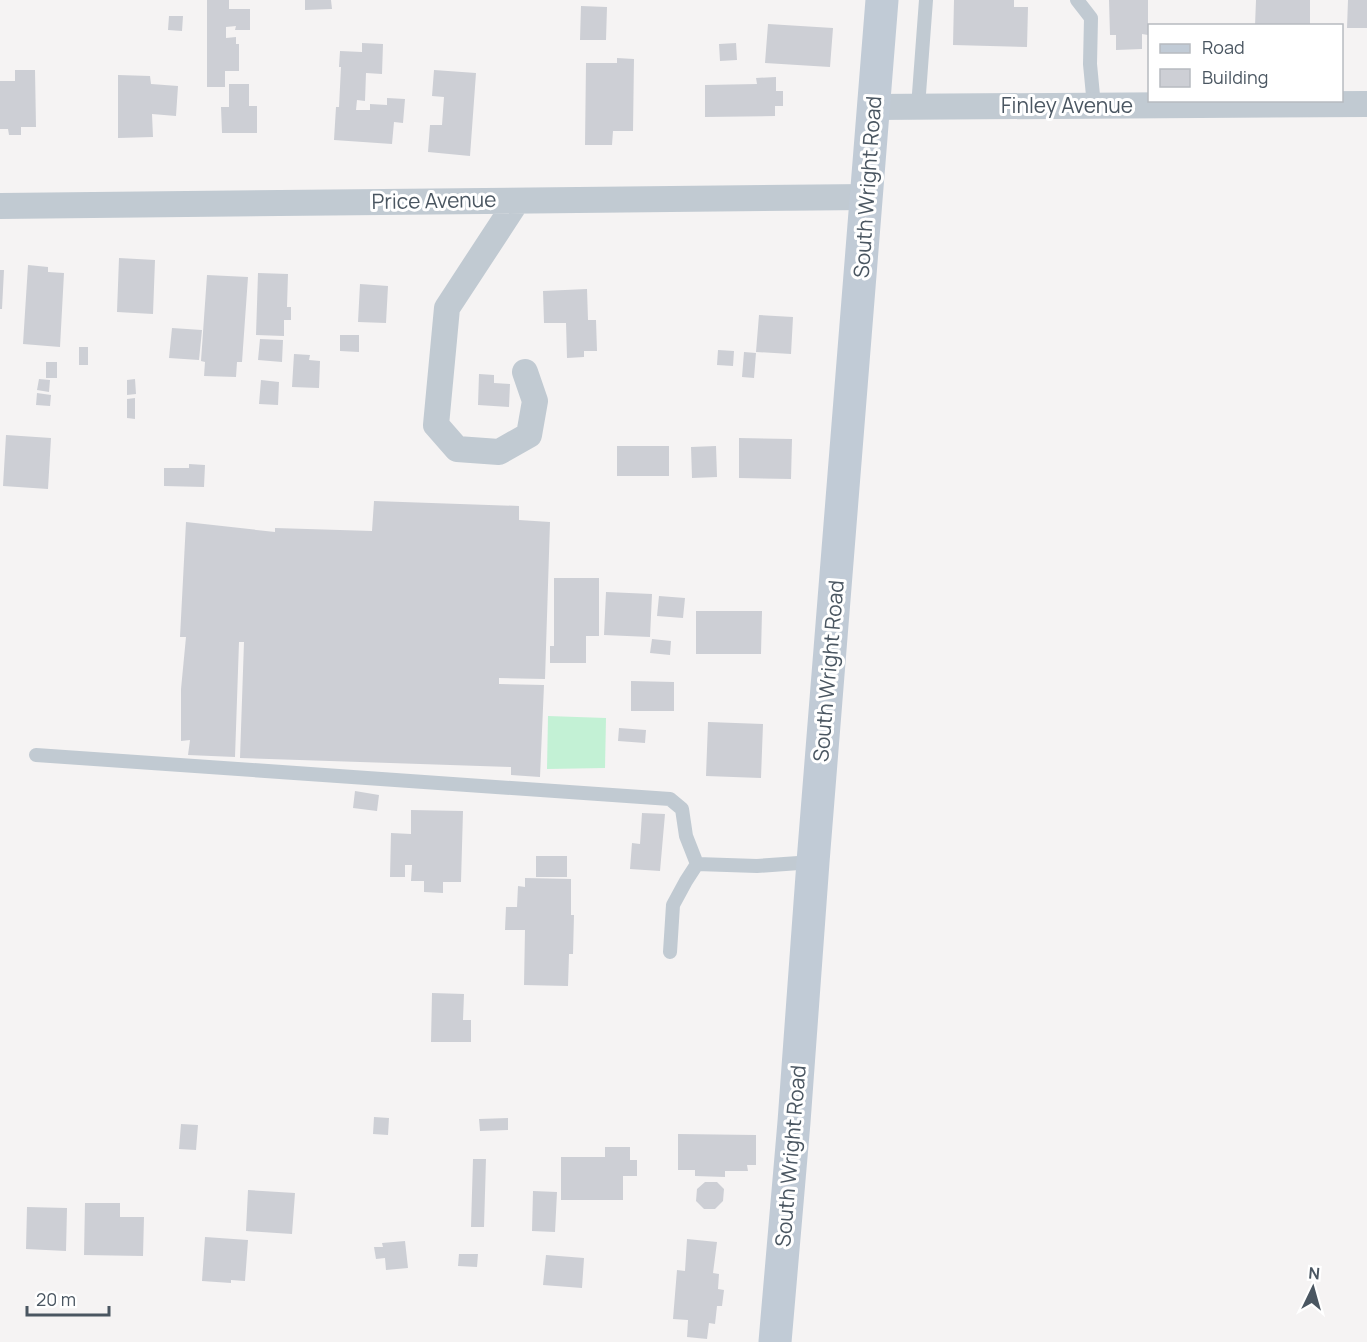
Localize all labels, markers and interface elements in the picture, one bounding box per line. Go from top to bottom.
legend [1148,24,1343,102]
text: Road [1202,35,1245,59]
text: Building [1202,65,1268,89]
street label: Finley Avenue [1001,91,1133,119]
street label: South Wright Road [847,95,887,279]
street label: Price Avenue [371,185,497,215]
street label: South Wright Road [806,579,850,763]
street label: South Wright Road [768,1064,812,1248]
north arrow [1283,1258,1343,1318]
text: N [1308,1262,1321,1285]
scale bar [27,1279,110,1317]
text: 20 m [36,1287,76,1311]

